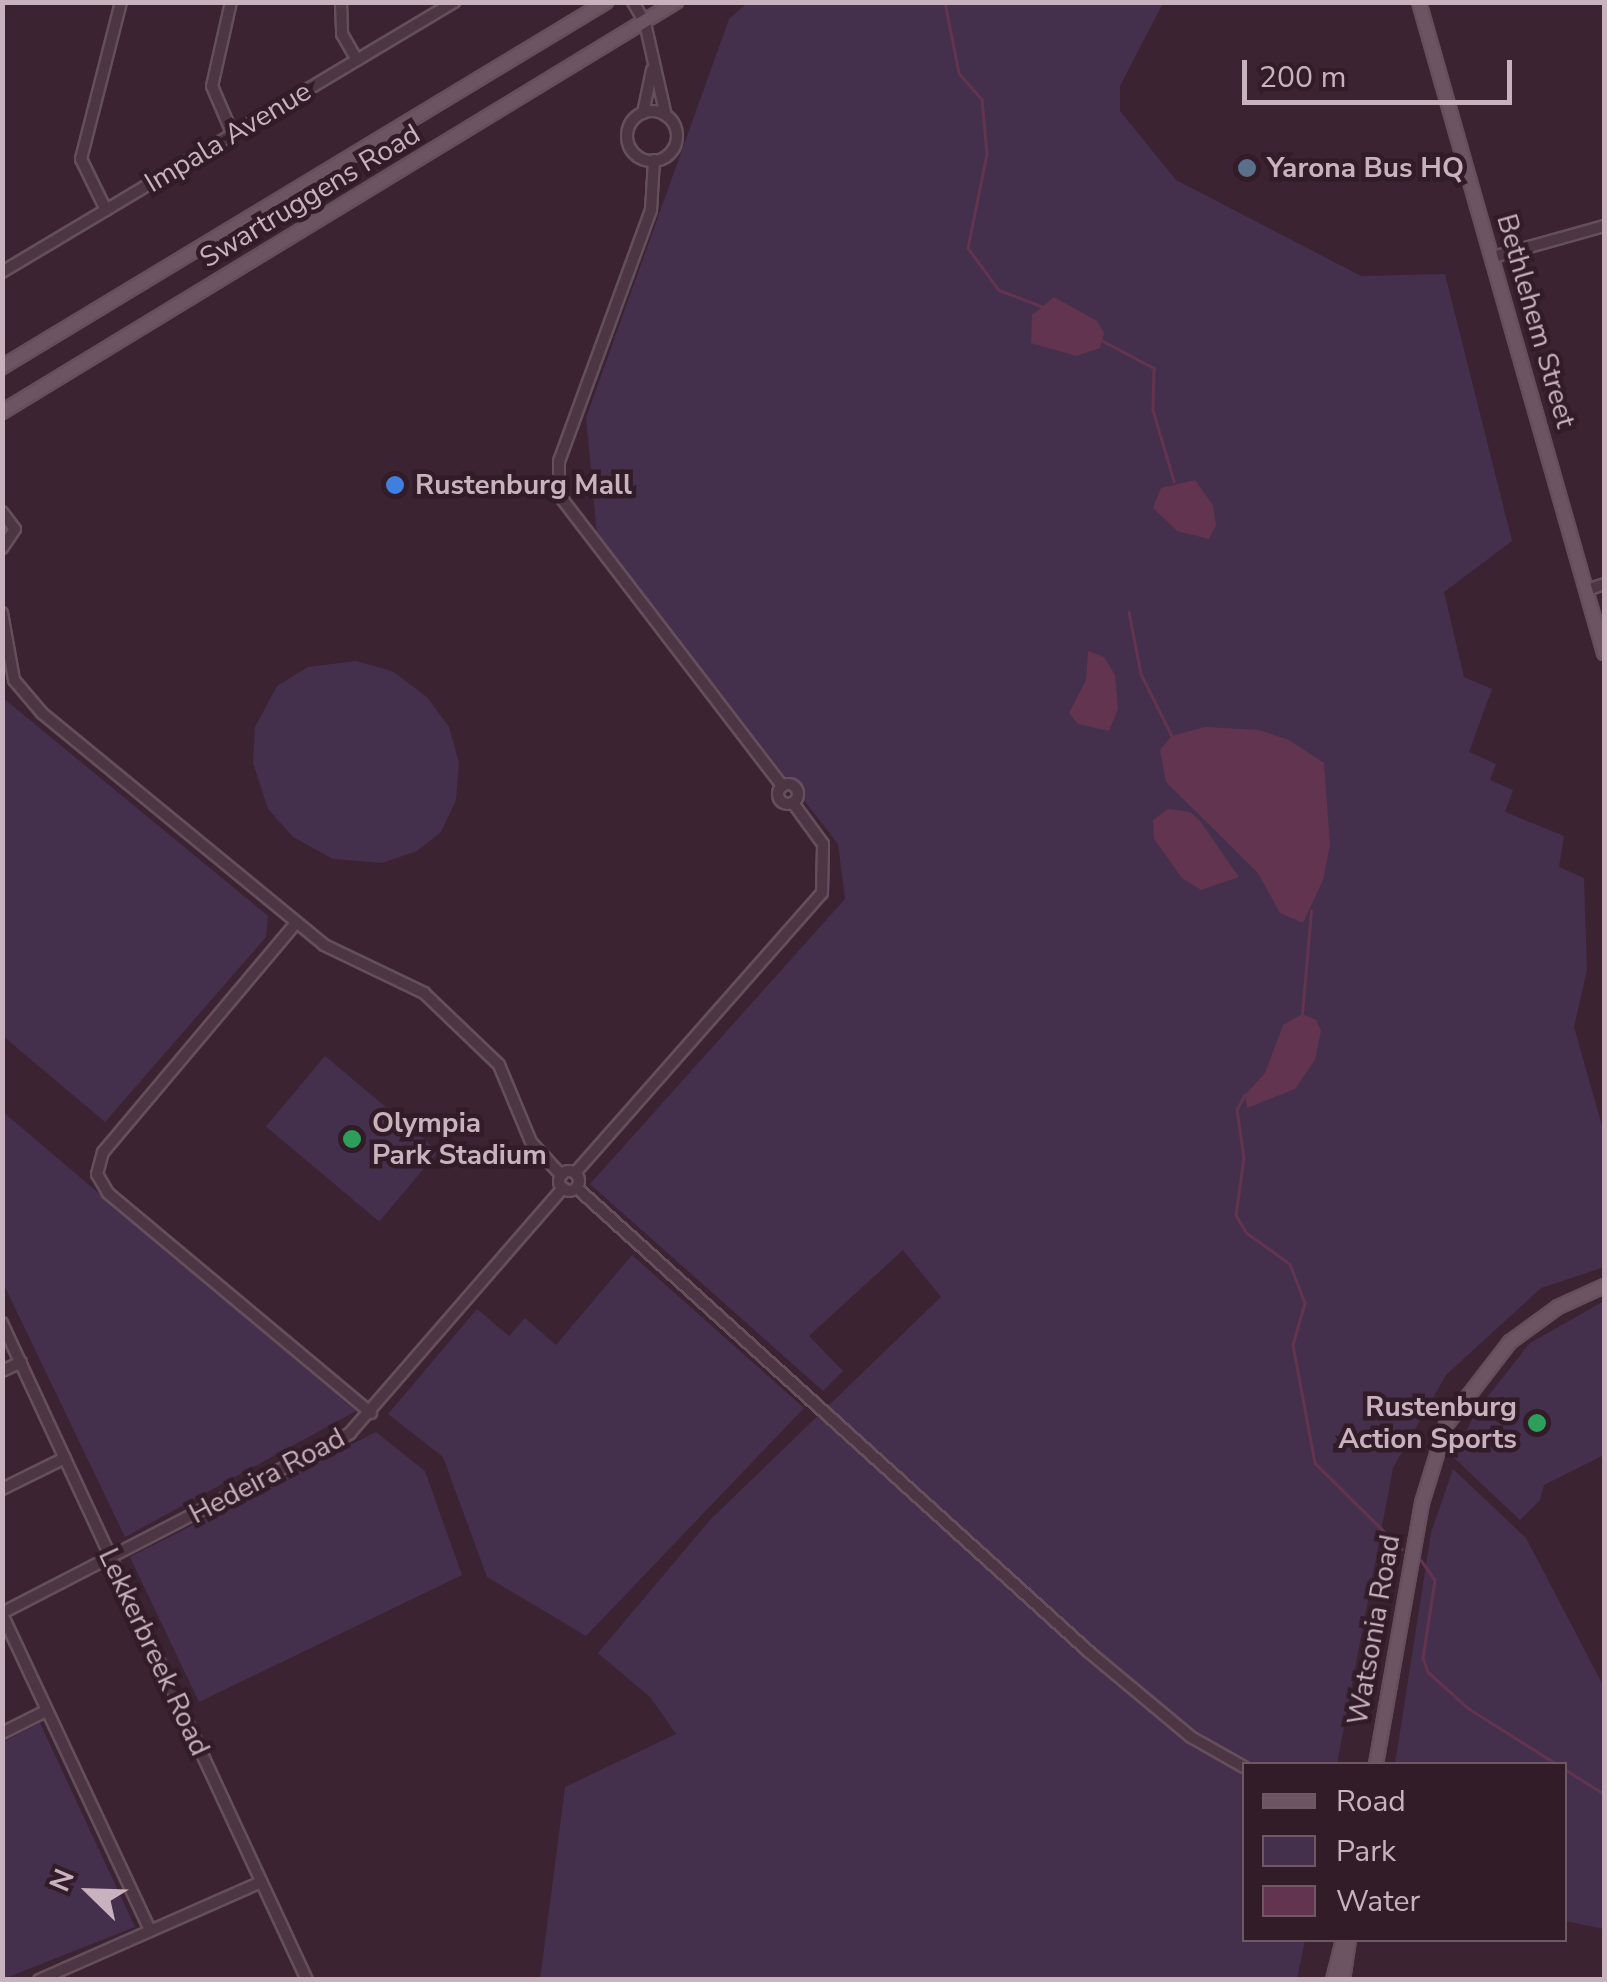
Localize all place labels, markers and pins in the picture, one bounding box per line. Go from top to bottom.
place label: Yarona Bus HQ [1267,151,1464,185]
marker: Yarona Bus HQ [1236,157,1258,179]
place label: Rustenburg Mall [415,468,632,502]
marker: Rustenburg Mall [384,474,406,496]
place label: Olympia Park Stadium [372,1106,547,1172]
marker: Olympia Park Stadium [341,1128,363,1150]
place label: Rustenburg Action Sports [1338,1390,1517,1456]
marker: Rustenburg Action Sports [1526,1412,1548,1434]

